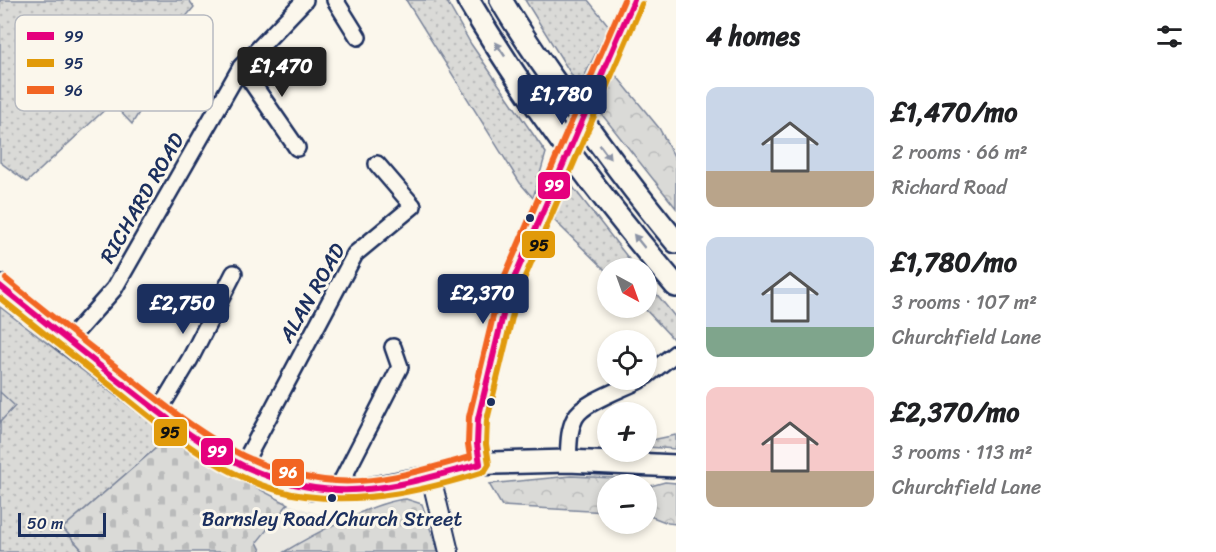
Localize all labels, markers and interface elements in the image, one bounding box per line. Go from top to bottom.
text: 4 homes [706,13,800,59]
legend [15,15,213,111]
icon: filters [1153,20,1186,53]
text: 99 [64,22,84,51]
one-way arrow [494,42,506,58]
pin: £1,470 [233,47,331,98]
text: 95 [64,49,84,78]
text: £1,470 [251,49,313,84]
pin: £1,780 [513,75,611,126]
text: 96 [64,76,83,105]
text: £1,780 [532,77,592,112]
text: £1,470/mo [892,89,1018,135]
icon: home [754,111,826,183]
street label: RICHARD ROAD [89,125,195,271]
text: 2 rooms · 66 m² [892,135,1028,170]
one-way arrow [599,145,611,160]
text: Richard Road [892,170,1007,205]
line badge: 99 [537,171,571,200]
text: 99 [544,171,564,200]
unlabelled marker [524,212,536,224]
line badge: 95 [521,230,556,259]
text: 95 [529,231,549,260]
one-way arrow [632,233,645,249]
street label: ALAN ROAD [268,236,356,351]
text: £1,780/mo [892,239,1017,285]
north arrow [597,258,657,318]
map controls [597,258,657,534]
icon: home [754,261,826,333]
pin: £2,370 [434,274,532,325]
text: £2,370 [452,276,514,311]
pin: £2,750 [134,284,232,335]
text: 3 rooms · 107 m² [892,285,1037,320]
text: £2,750 [151,286,215,321]
text: Churchfield Lane [892,320,1041,355]
button: locate [597,330,657,390]
text: £2,370/mo [892,389,1019,435]
unlabelled marker [485,396,497,408]
button: + [597,402,657,462]
icon: home [754,411,826,483]
line badge: 95 [153,418,188,447]
text: 95 [160,418,180,447]
text: 3 rooms · 113 m² [892,435,1033,470]
line badge: 99 [200,437,234,466]
text: 99 [207,437,227,466]
line badge: 96 [271,458,305,487]
text: 96 [279,458,297,487]
text: Churchfield Lane [892,470,1041,505]
button: − [597,474,657,534]
marker: Barnsley Road/Church Street [326,492,338,504]
place label: Barnsley Road/Church Street [202,502,462,537]
text: 50 m [27,509,63,538]
scale bar [18,510,106,538]

